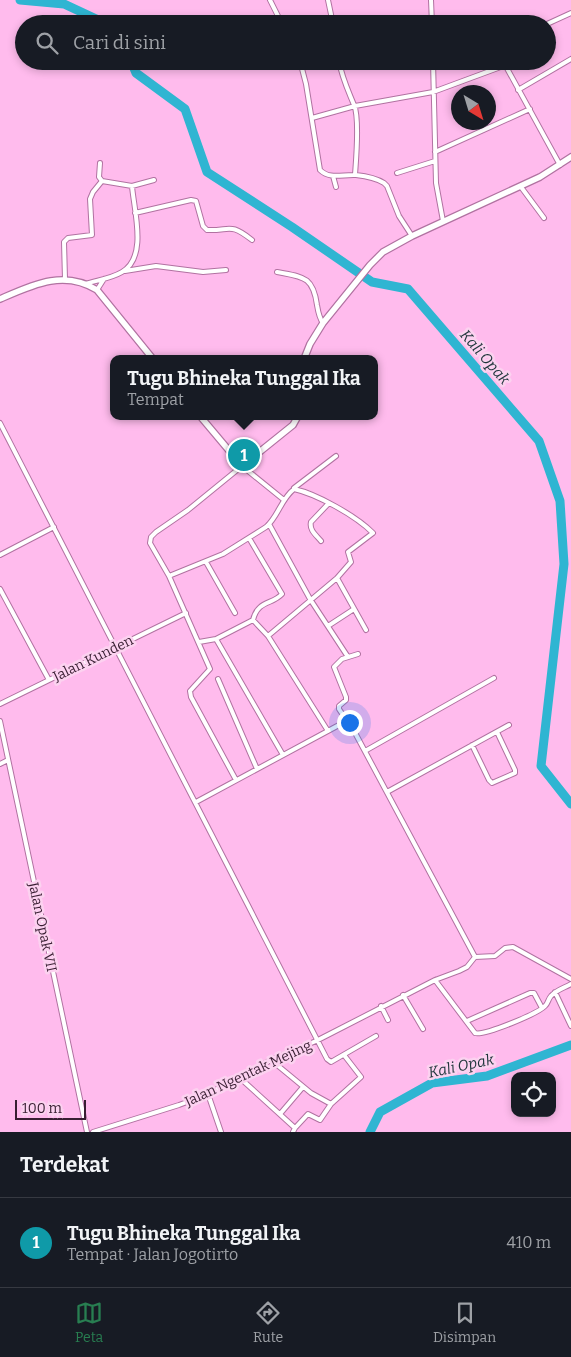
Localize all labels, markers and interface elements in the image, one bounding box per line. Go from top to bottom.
search box [15,15,556,70]
icon: search [33,29,61,57]
text: Cari di sini [73,31,166,54]
north arrow [451,85,496,130]
water label: Kali Opak [456,326,514,389]
popup [110,355,378,420]
text: Tugu Bhineka Tunggal Ika [127,367,361,390]
text: Tempat [127,390,184,409]
pin: 1 [228,436,260,474]
street label: Jalan Kunden [49,632,136,686]
your location [337,710,363,736]
street label: Jalan Opak VII [24,880,60,974]
street label: Jalan Ngentak Mejing [181,1037,314,1111]
water label: Kali Opak [427,1050,496,1082]
map controls [511,1072,556,1117]
button: locate [511,1072,556,1117]
scale bar [15,1097,86,1120]
text: 100 m [22,1100,62,1117]
text: Terdekat [20,1152,109,1178]
text: Tugu Bhineka Tunggal Ika [67,1222,301,1245]
text: 1 [33,1233,39,1252]
text: 410 m [506,1233,551,1252]
text: Tempat · Jalan Jogotirto [67,1245,238,1264]
tab: Peta [75,1299,103,1346]
tab: Rute [253,1299,283,1346]
tab: Disimpan [433,1299,496,1346]

